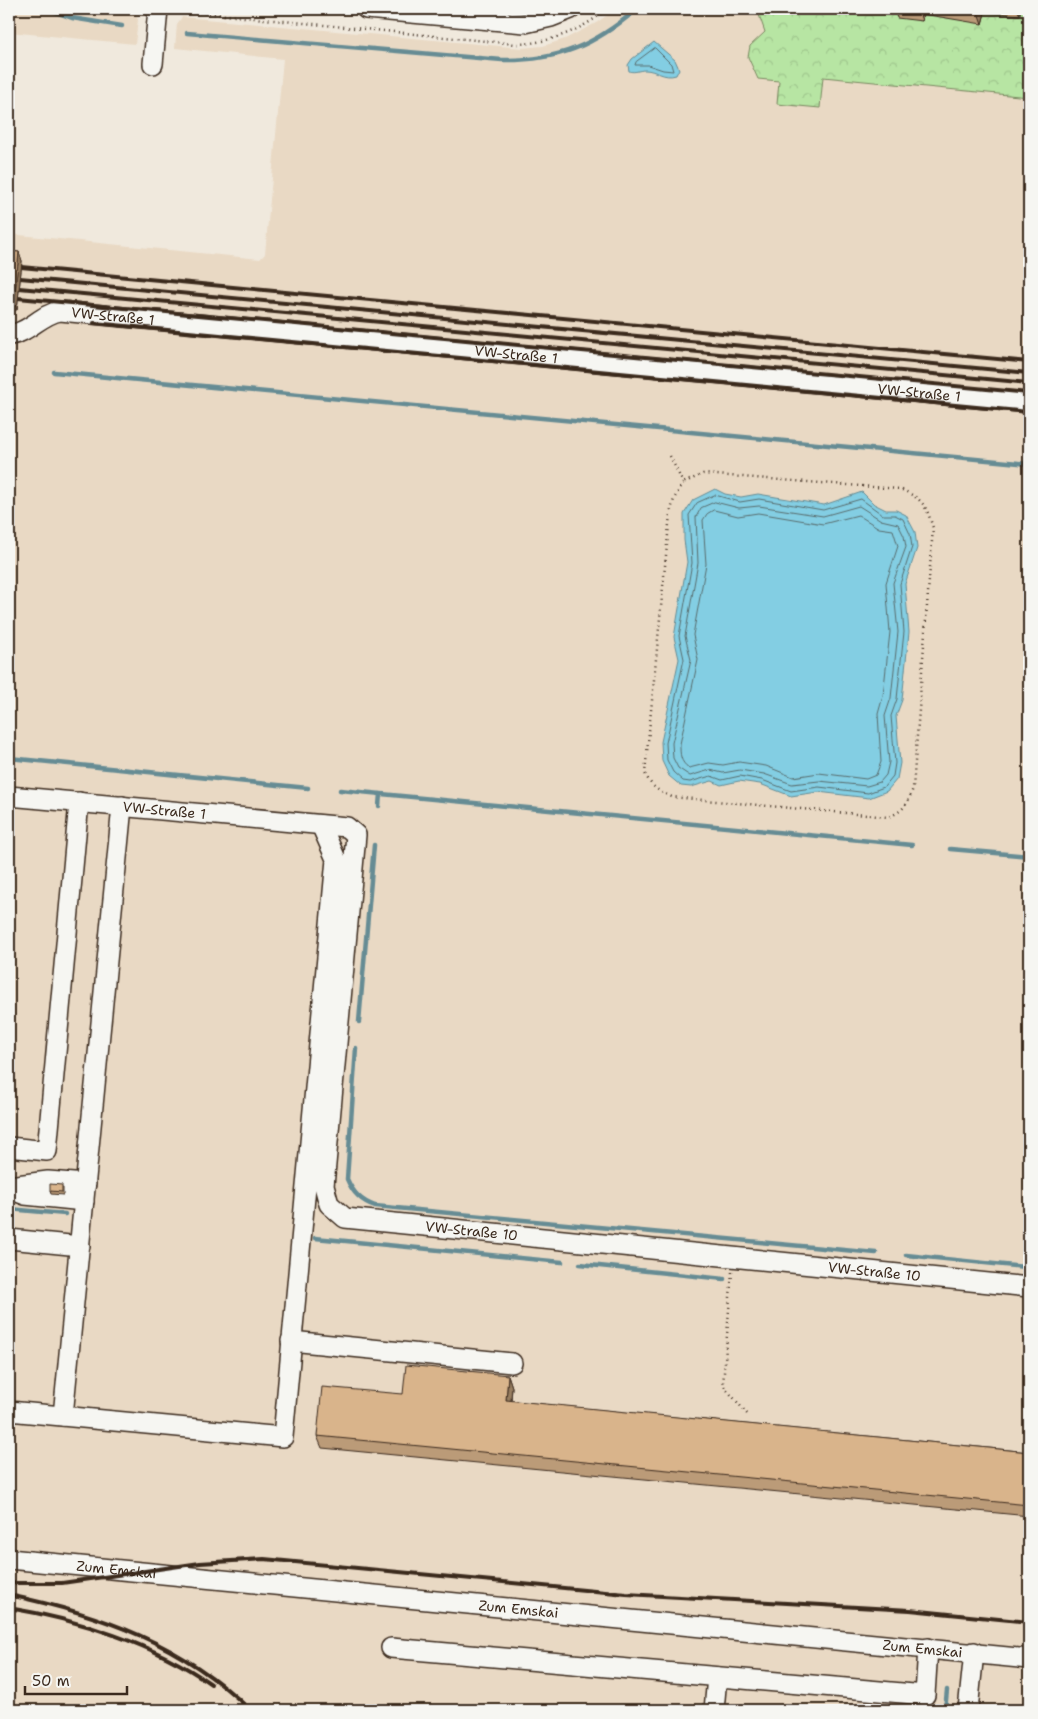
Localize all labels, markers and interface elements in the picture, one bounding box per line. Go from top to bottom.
street label: VW-Straße 1 [70,303,155,329]
street label: VW-Straße 1 [474,341,559,367]
street label: VW-Straße 1 [877,380,962,405]
street label: VW-Straße 1 [122,797,207,823]
street label: VW-Straße 10 [424,1217,519,1244]
street label: VW-Straße 10 [827,1258,922,1285]
street label: Zum Emskai [76,1557,157,1582]
street label: Zum Emskai [478,1596,559,1622]
street label: Zum Emskai [882,1636,963,1661]
scale bar [25,1664,128,1696]
text: 50 m [32,1671,70,1691]

